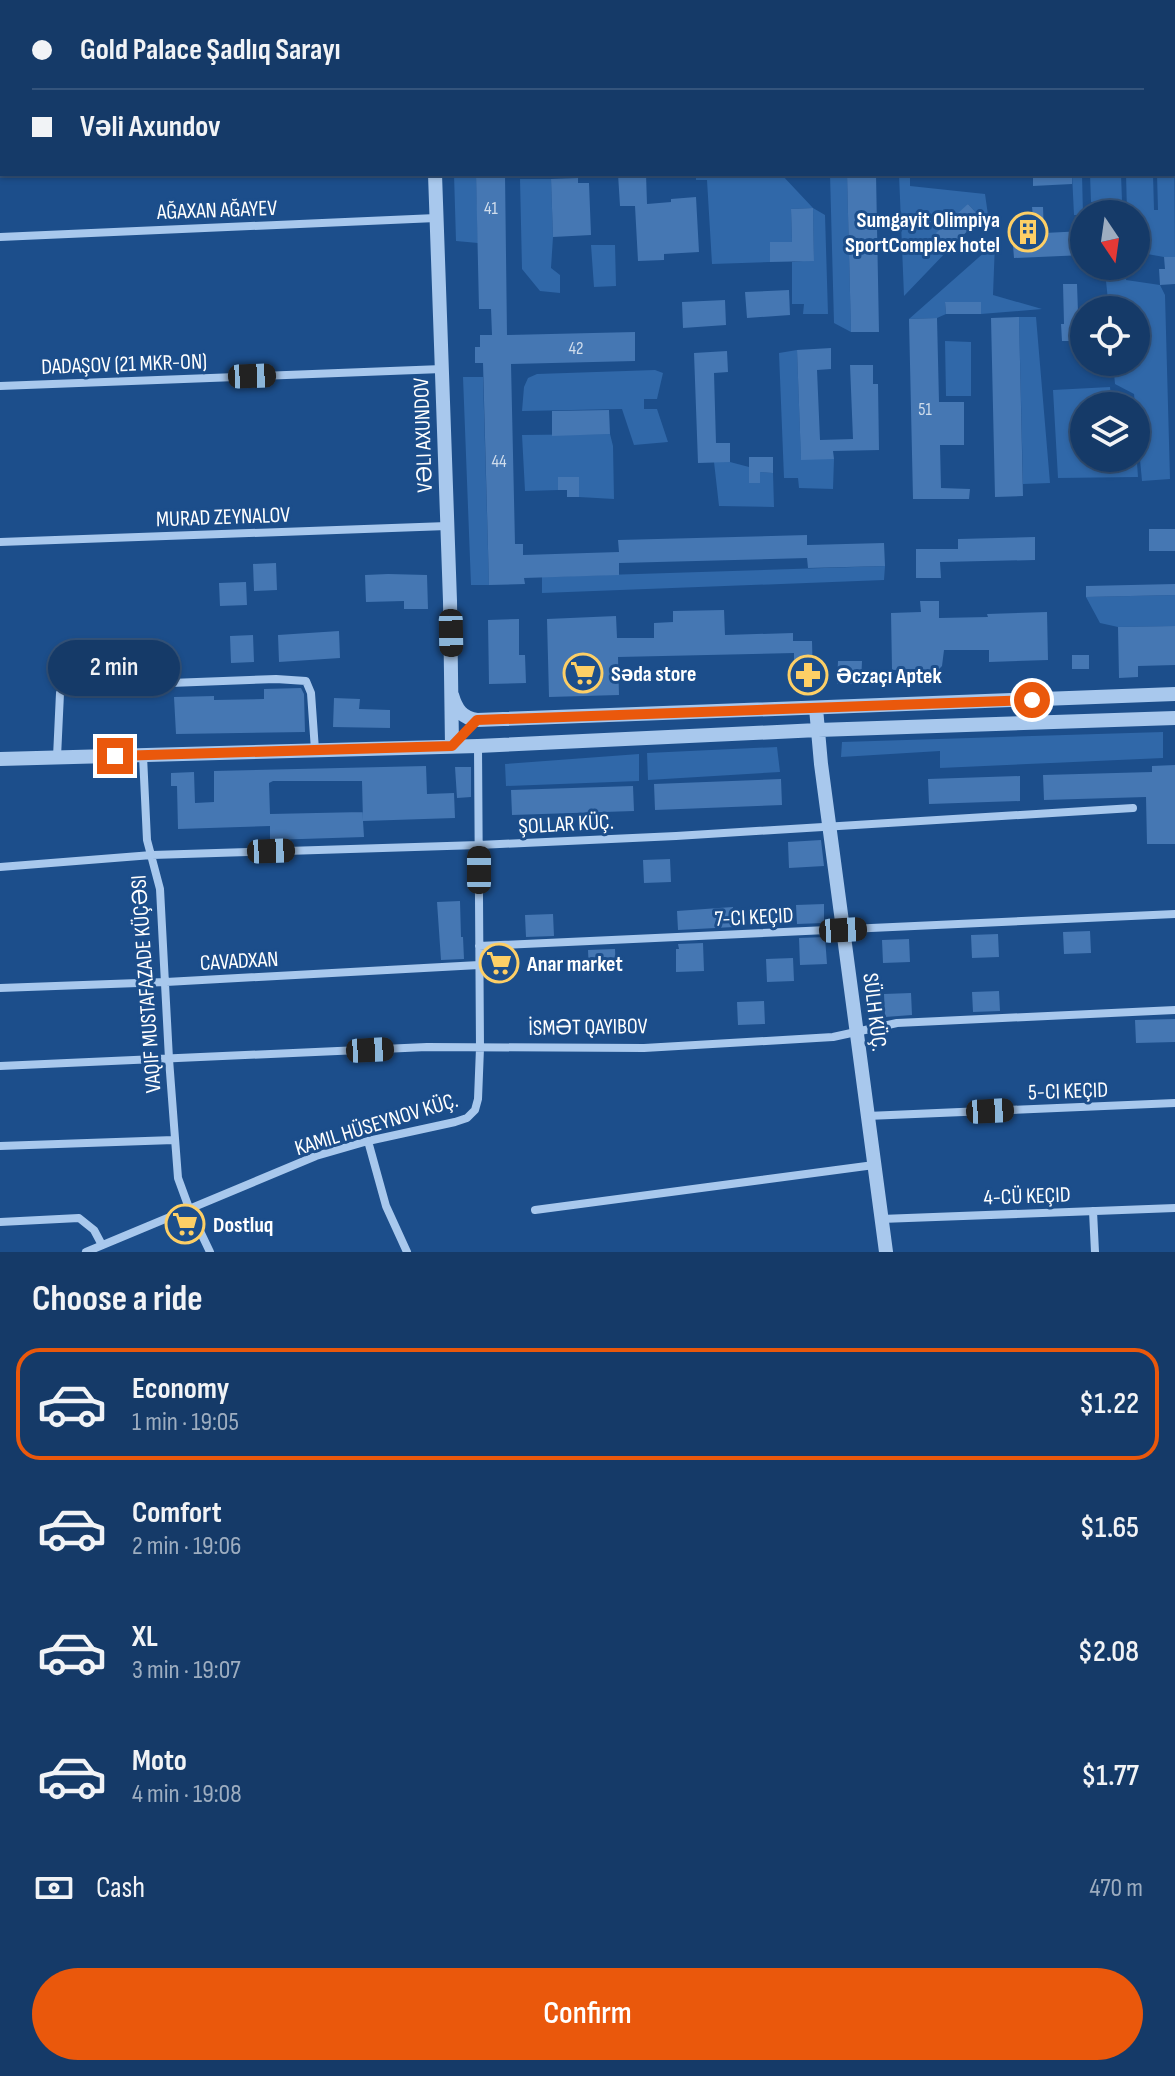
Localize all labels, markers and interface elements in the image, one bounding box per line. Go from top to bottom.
text: Gold Palace Şadlıq Sarayı [80,32,341,68]
text: Vəli Axundov [80,109,221,145]
street label: AĞAXAN AĞAYEV [155,195,278,226]
house number: 41 [484,198,499,219]
north arrow [1070,200,1150,280]
map controls [1070,200,1150,472]
place label: Sumgayit Olimpiya SportComplex hotel [845,207,1000,259]
building icon: Sumgayit Olimpiya SportComplex hotel [1007,211,1049,253]
button: locate [1070,296,1150,376]
house number: 42 [568,338,584,359]
street label: DADAŞOV (21 MKR-ON) [41,348,207,381]
car [228,363,276,389]
street label: VƏLI AXUNDOV [408,377,439,493]
button: layers [1070,392,1150,472]
house number: 51 [918,399,932,420]
house number: 44 [491,451,507,472]
street label: MURAD ZEYNALOV [156,502,291,533]
car [439,609,463,657]
callout: 2 min [49,640,181,696]
text: 2 min [90,652,138,683]
supermarket icon: Səda store [562,652,604,694]
pharmacy icon: Əczaçı Aptek [787,654,829,696]
place label: Səda store [611,661,696,688]
place label: Əczaçı Aptek [836,663,942,690]
route start [1014,682,1050,718]
route end [97,738,133,774]
street label: ŞOLLAR KÜÇ. [518,809,614,840]
car [247,838,295,864]
car [467,846,491,894]
street label: VAQIF MUSTAFAZADE KÜÇƏSI [125,874,168,1094]
street label: 7-CI KEÇID [714,902,794,933]
car [818,917,868,943]
supermarket icon: Anar market [478,942,520,984]
street label: CAVADXAN [199,946,279,977]
place label: Anar market [526,951,623,978]
street label: SÜLH KÜÇ. [856,971,893,1053]
street label: İSMƏT QAYIBOV [528,1013,648,1042]
car [345,1037,395,1063]
street label: 5-CI KEÇID [1028,1077,1109,1106]
street label: KAMIL HÜSEYNOV KÜÇ. [292,1087,461,1162]
car [965,1098,1015,1124]
street label: 4-CÜ KEÇID [983,1181,1071,1212]
supermarket icon: Dostluq [164,1203,206,1245]
place label: Dostluq [213,1212,273,1239]
text: Choose a ride [32,1278,203,1321]
icon: car [36,1368,108,1440]
text: Economy [132,1371,229,1407]
text: $1.22 [1079,1386,1139,1422]
text: 1 min · 19:05 [132,1407,239,1438]
icon: car [36,1492,108,1564]
text: Comfort [132,1495,222,1531]
text: $1.65 [1080,1510,1139,1546]
text: 2 min · 19:06 [132,1531,241,1562]
icon: car [36,1616,108,1688]
text: XL [132,1619,158,1655]
text: $2.08 [1078,1634,1139,1670]
text: 3 min · 19:07 [132,1655,241,1686]
icon: car [36,1740,108,1812]
text: Moto [132,1743,187,1779]
text: $1.77 [1081,1758,1139,1794]
text: 4 min · 19:08 [132,1779,242,1810]
icon: cash [32,1866,76,1910]
text: Cash [96,1870,145,1906]
text: 470 m [1090,1873,1143,1904]
button: Confirm [32,1968,1143,2060]

